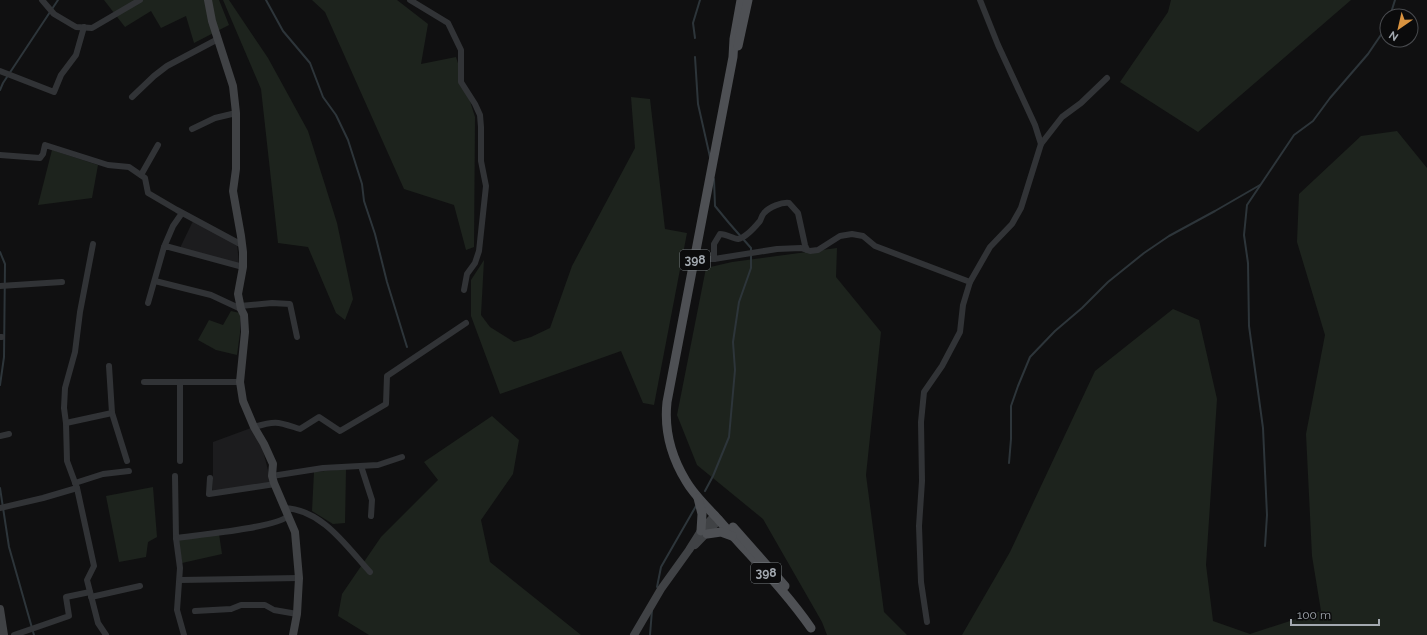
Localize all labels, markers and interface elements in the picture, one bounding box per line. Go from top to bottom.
north arrow [1379,8,1419,48]
text: N [1387,28,1401,44]
road number: 398 [680,250,710,270]
road number: 398 [751,563,781,583]
scale bar [1291,601,1379,627]
text: 100 m [1297,608,1331,622]

